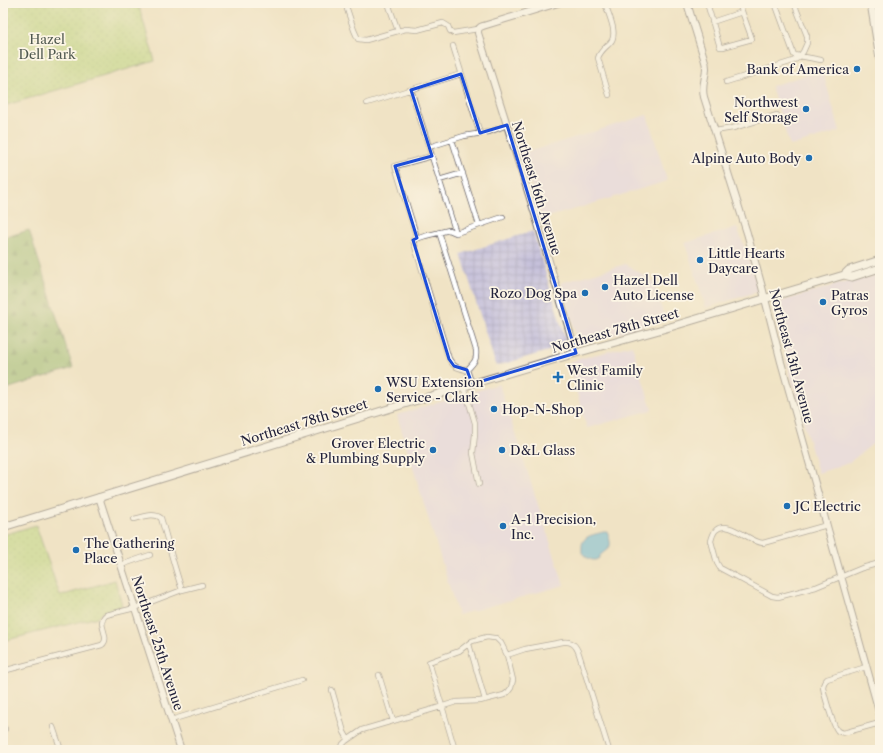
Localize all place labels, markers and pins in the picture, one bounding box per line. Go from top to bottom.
place label: Bank of America [747,61,849,77]
marker: Bank of America [852,64,862,74]
place label: Northwest Self Storage [724,94,798,125]
marker: Northwest Self Storage [801,104,811,114]
place label: Alpine Auto Body [691,150,802,166]
marker: Alpine Auto Body [804,153,814,163]
place label: Little Hearts Daycare [708,245,785,276]
marker: Little Hearts Daycare [695,255,705,265]
place label: Hazel Dell Auto License [612,272,694,303]
marker: Hazel Dell Auto License [600,282,610,292]
place label: Rozo Dog Spa [490,285,577,301]
place label: Patras Gyros [831,287,869,318]
marker: Rozo Dog Spa [580,288,590,298]
marker: Patras Gyros [818,297,828,307]
place label: West Family Clinic [566,362,644,393]
marker: West Family Clinic [552,371,564,383]
place label: WSU Extension Service - Clark [385,374,484,405]
marker: WSU Extension Service - Clark [373,384,383,394]
place label: Hop-N-Shop [502,401,583,417]
marker: Hop-N-Shop [489,404,499,414]
place label: Grover Electric & Plumbing Supply [305,435,426,466]
place label: D&L Glass [510,442,576,458]
marker: Grover Electric & Plumbing Supply [428,445,438,455]
marker: D&L Glass [497,445,507,455]
place label: JC Electric [793,498,861,514]
marker: JC Electric [782,501,792,511]
place label: A-1 Precision, Inc. [510,511,596,542]
marker: A-1 Precision, Inc. [498,521,508,531]
place label: The Gathering Place [84,535,175,566]
marker: The Gathering Place [71,545,81,555]

